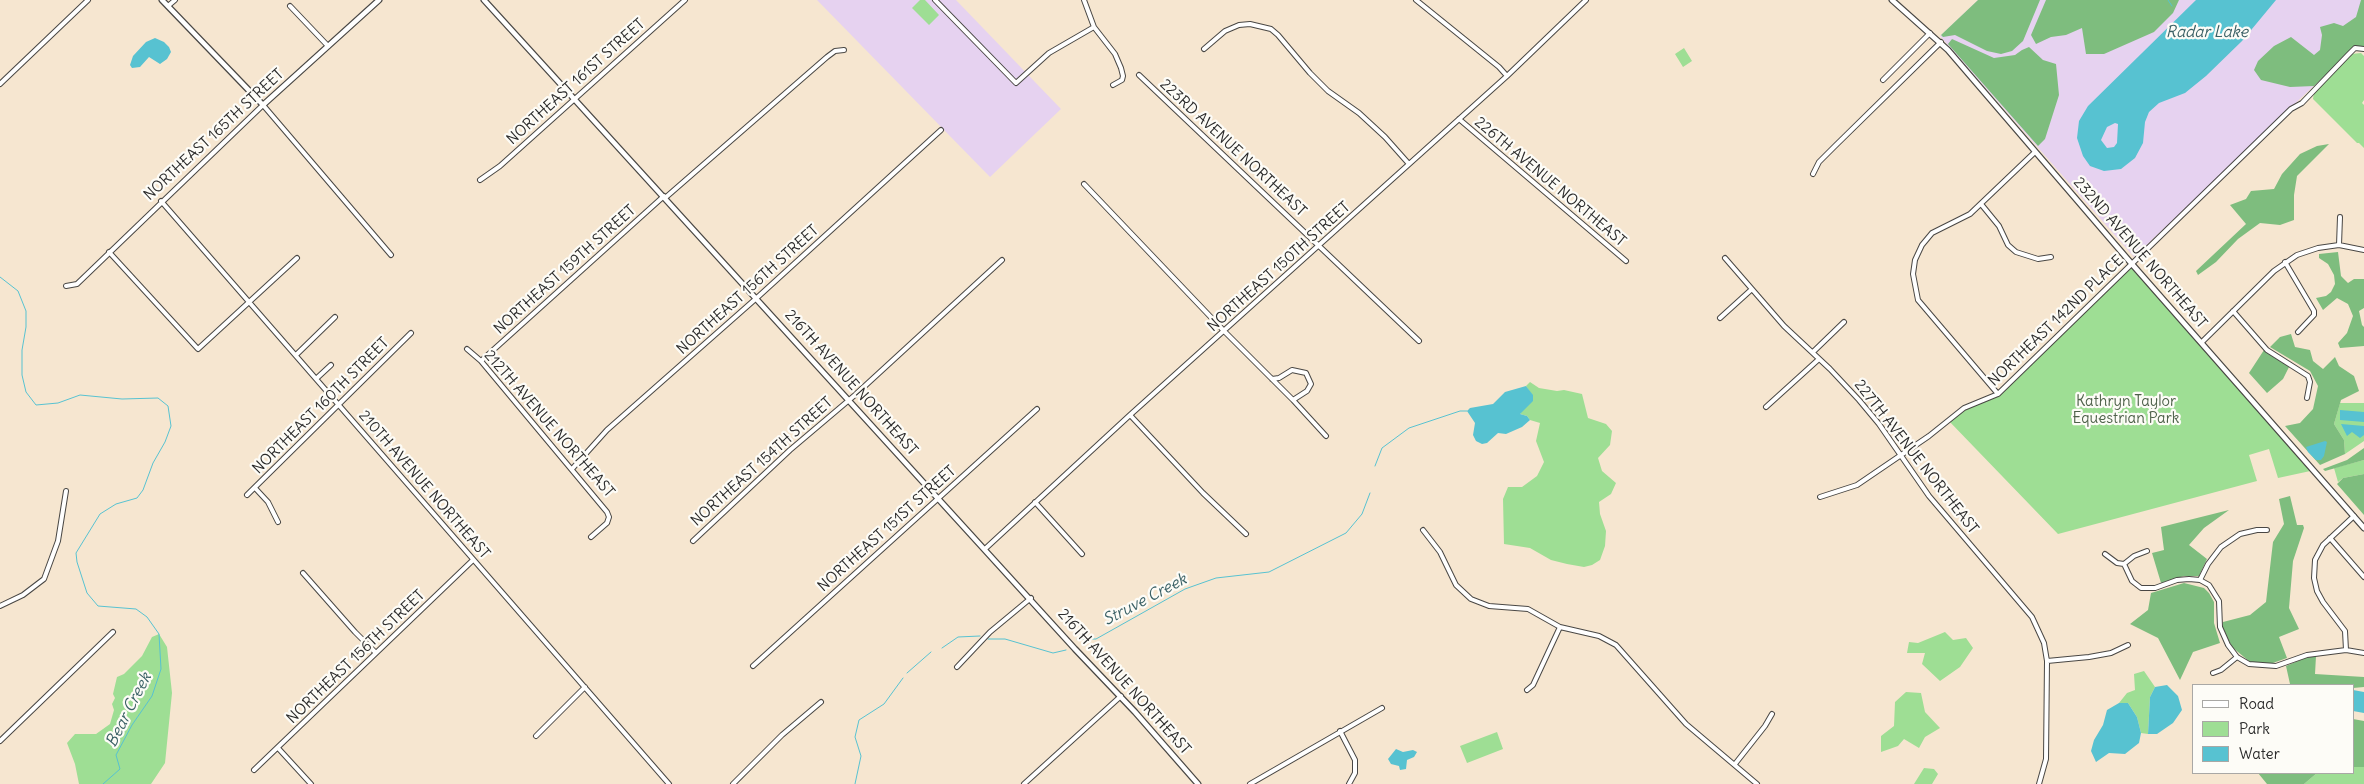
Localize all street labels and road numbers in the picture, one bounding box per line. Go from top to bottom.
street label: NORTHEAST 161ST STREET [503,15,649,149]
street label: NORTHEAST 165TH STREET [140,65,288,205]
street label: 223RD AVENUE NORTHEAST [1156,75,1310,221]
street label: 226TH AVENUE NORTHEAST [1471,113,1629,251]
street label: 232ND AVENUE NORTHEAST [2069,174,2211,332]
street label: NORTHEAST 150TH STREET [1204,198,1354,336]
street label: NORTHEAST 159TH STREET [491,202,639,338]
street label: NORTHEAST 156TH STREET [673,222,823,358]
street label: NORTHEAST 142ND PLACE [1985,252,2127,390]
street label: 216TH AVENUE NORTHEAST [781,306,921,460]
street label: NORTHEAST 160TH STREET [249,334,393,478]
street label: 212TH AVENUE NORTHEAST [480,347,618,501]
street label: 227TH AVENUE NORTHEAST [1850,376,1982,538]
street label: NORTHEAST 154TH STREET [687,394,837,530]
street label: 210TH AVENUE NORTHEAST [355,407,493,563]
street label: NORTHEAST 151ST STREET [814,462,960,596]
street label: NORTHEAST 156TH STREET [283,586,429,728]
street label: 216TH AVENUE NORTHEAST [1054,605,1194,759]

